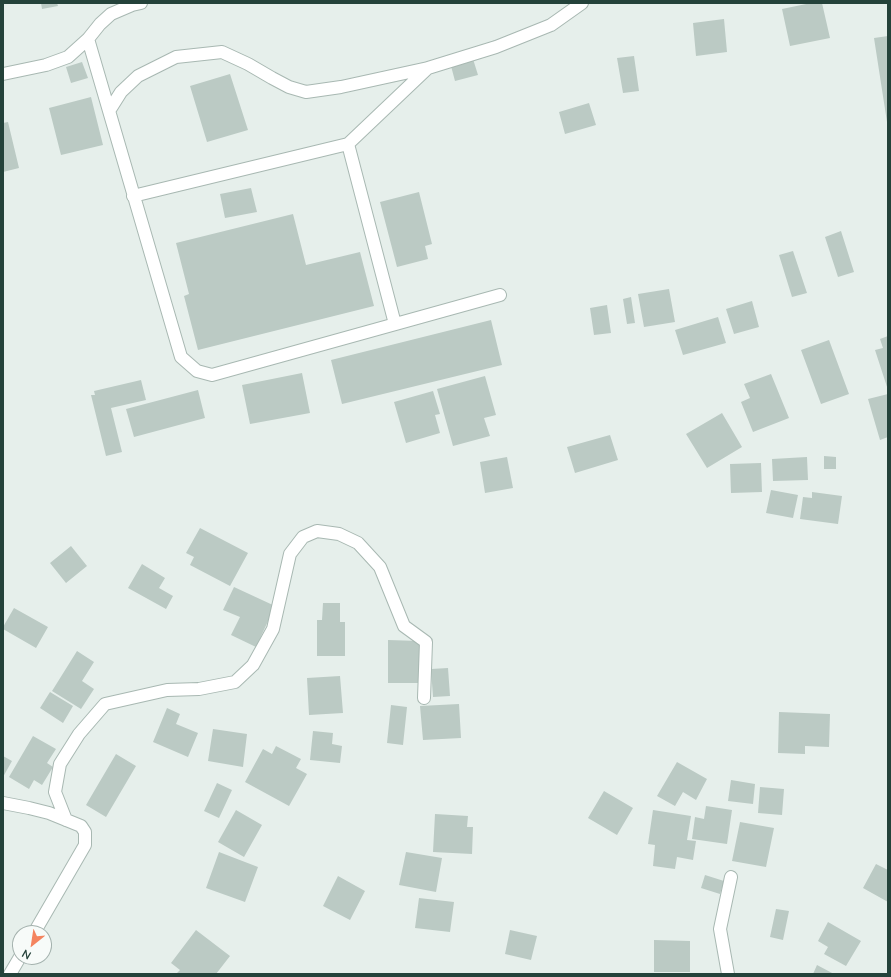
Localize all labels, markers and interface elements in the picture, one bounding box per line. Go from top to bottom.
north arrow [12,925,52,965]
text: N [19,946,34,963]

